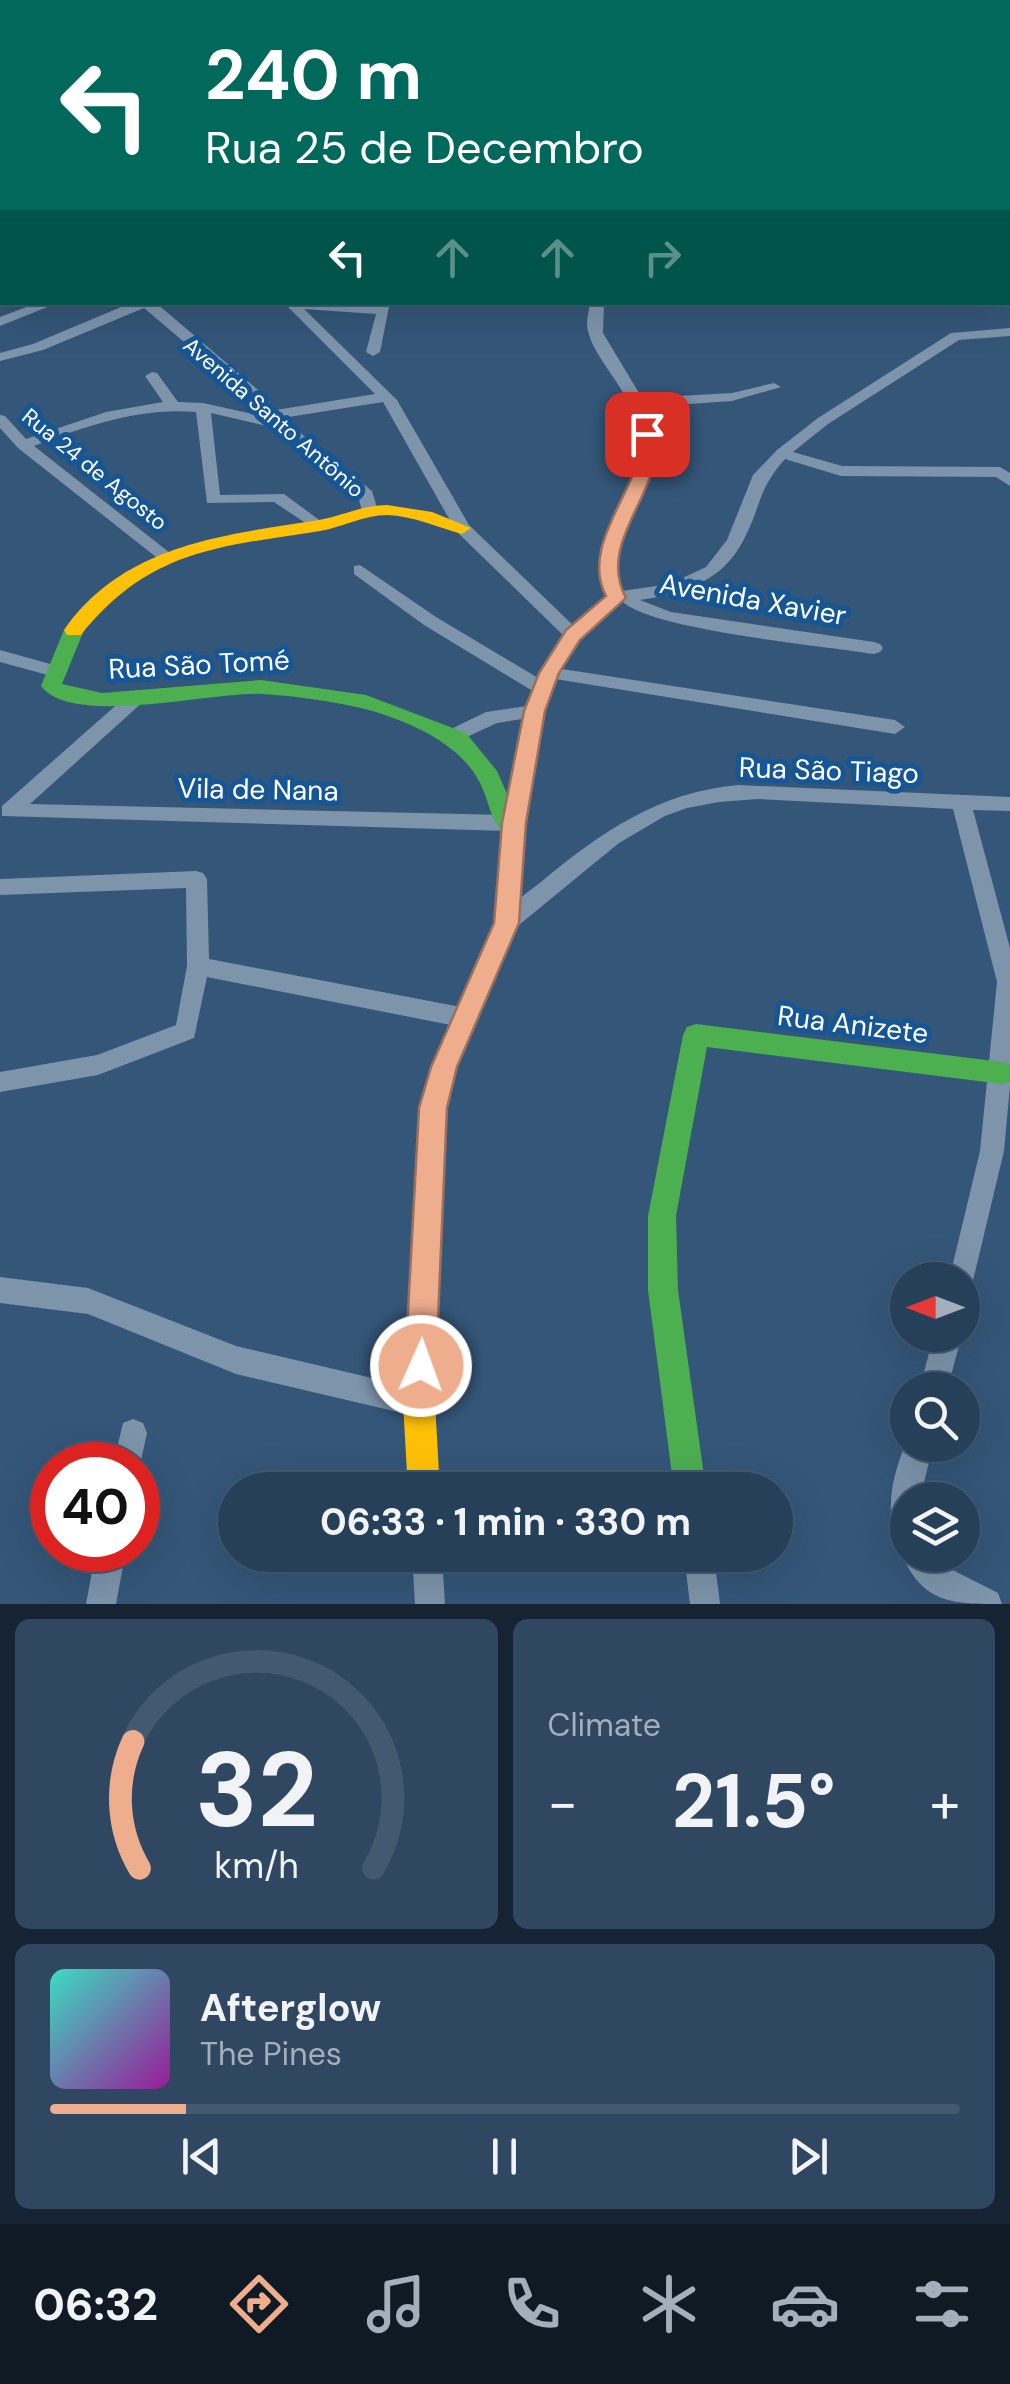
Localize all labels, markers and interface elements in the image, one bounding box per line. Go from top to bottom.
text: 240 m [205,30,422,121]
icon: left [40,40,170,170]
text: Rua 25 de Decembro [205,118,644,177]
icon: left [320,230,375,285]
icon: ahead [425,230,480,285]
icon: ahead [530,230,585,285]
icon: right [635,230,690,285]
street label: Avenida Santo Antônio [177,331,370,504]
pin [605,392,690,477]
street label: Rua 24 de Agosto [16,402,173,537]
icon: arrive [620,407,675,462]
street label: Avenida Xavier [657,565,849,634]
street label: Rua São Tomé [107,641,291,688]
street label: Rua São Tiago [738,749,920,792]
street label: Vila de Nana [177,770,339,809]
street label: Rua Anizete [776,997,930,1052]
north arrow [890,1262,980,1352]
map controls [890,1262,980,1572]
position arrow [369,1314,473,1418]
button: search [890,1372,980,1462]
speed limit sign: 40 [30,1442,160,1572]
button: layers [890,1482,980,1572]
text: 06:33 · 1 min · 330 m [320,1497,691,1547]
text: Climate [548,1704,661,1746]
text: 32 [195,1723,318,1858]
text: 21.5° [672,1753,835,1850]
text: − [548,1767,578,1839]
text: + [930,1767,960,1839]
text: km/h [214,1843,298,1889]
text: Afterglow [200,1983,381,2033]
text: The Pines [200,2033,342,2075]
icon: previous [174,2129,229,2184]
icon: pause [477,2129,532,2184]
icon: next [781,2129,836,2184]
icon: directions [224,2269,294,2339]
icon: music [361,2269,431,2339]
icon: phone [497,2269,567,2339]
icon: climate [634,2269,704,2339]
icon: car [770,2269,840,2339]
icon: filters [907,2269,977,2339]
text: 06:32 [33,2275,158,2334]

